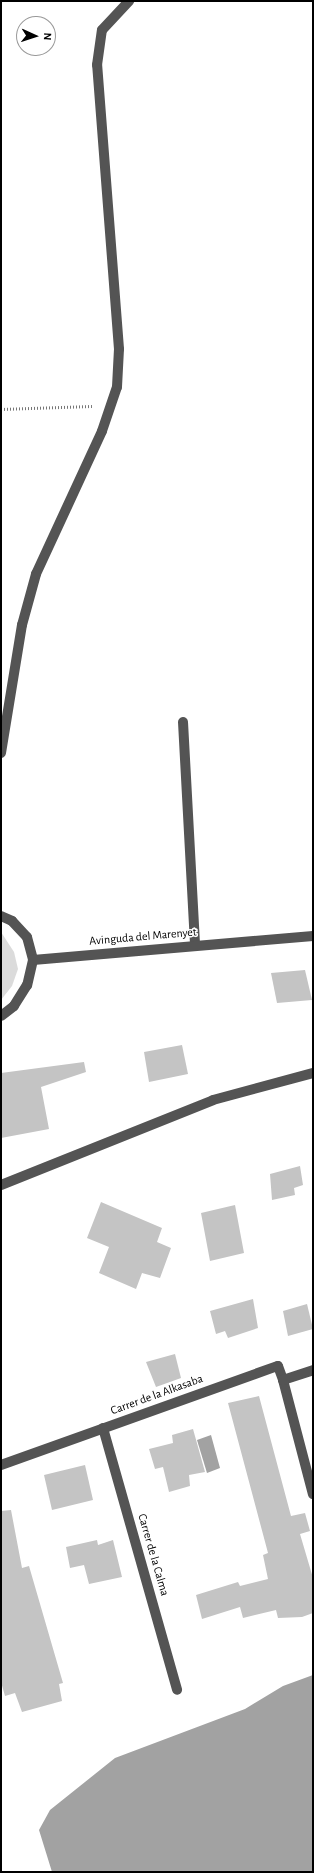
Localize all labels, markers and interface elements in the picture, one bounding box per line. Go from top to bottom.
north arrow [16,16,56,56]
text: N [42,32,53,41]
street label: Avinguda del Marenyet [89,925,197,949]
street label: Carrer de la Alkasaba [109,1372,205,1418]
street label: Carrer de la Calma [134,1512,172,1598]

